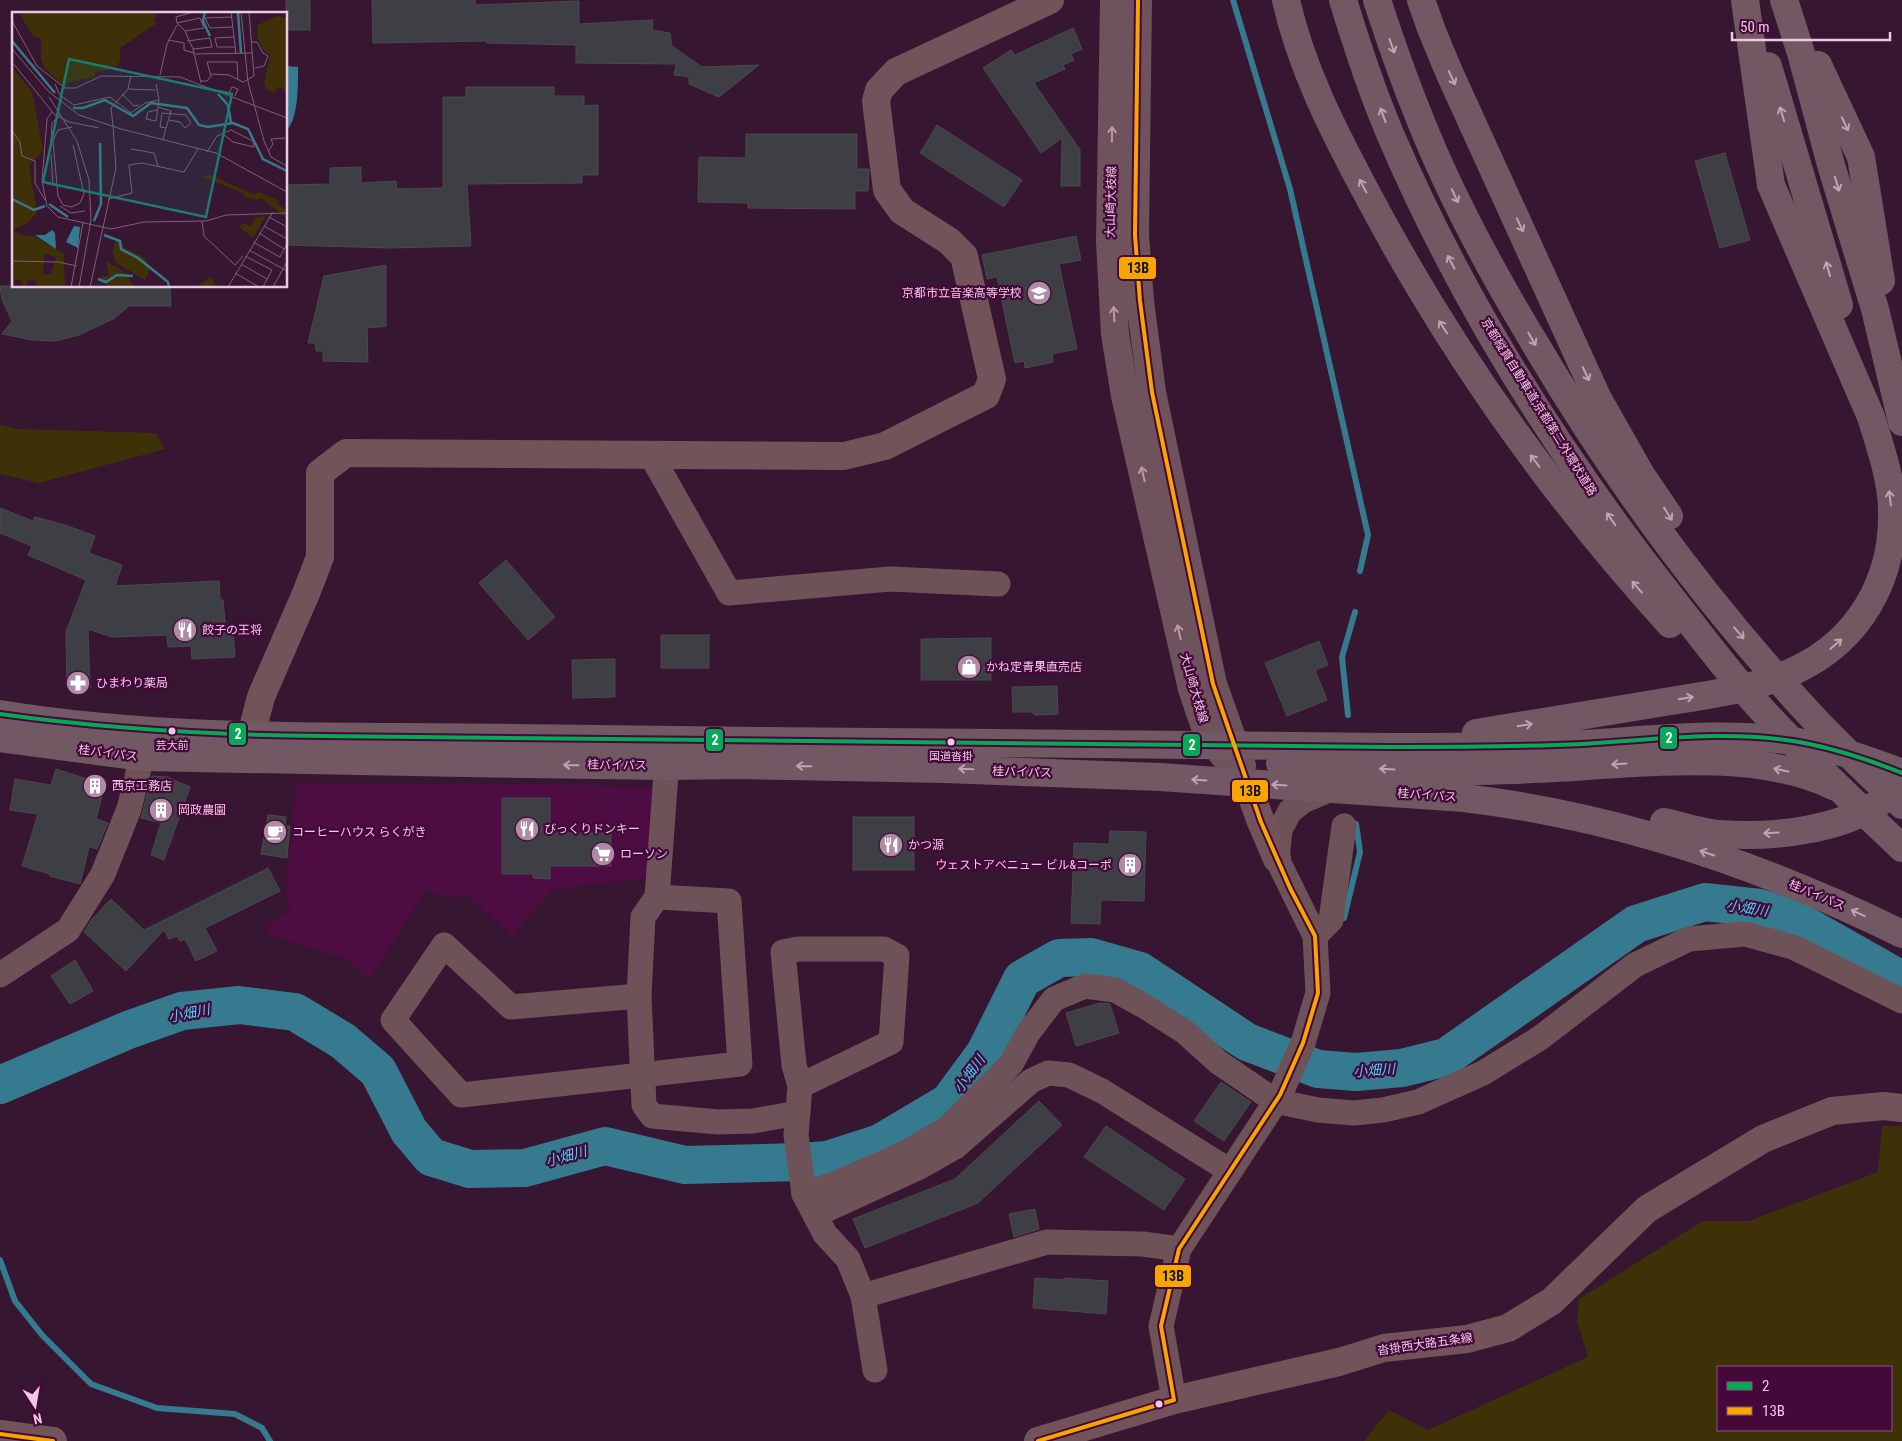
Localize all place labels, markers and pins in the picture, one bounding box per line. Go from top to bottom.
school or university icon: 京都市立音楽高等学校 [1026,280,1052,306]
place label: 京都市立音楽高等学校 [902,286,1022,300]
restaurant icon: 餃子の王将 [172,617,198,643]
place label: 餃子の王将 [202,623,262,637]
shop icon: かね定青果直売店 [956,654,982,680]
place label: かね定青果直売店 [986,660,1082,674]
pharmacy icon: ひまわり薬局 [65,670,91,696]
place label: ひまわり薬局 [96,676,168,690]
marker: 芸大前 [167,726,177,736]
marker: 国道沓掛 [946,737,956,747]
place label: 芸大前 [156,739,189,752]
place label: 国道沓掛 [929,750,973,763]
building icon: 西京工務店 [82,773,108,799]
place label: 西京工務店 [112,779,172,793]
building icon: 岡政農園 [148,797,174,823]
place label: 岡政農園 [178,803,226,817]
restaurant icon: びっくりドンキー [514,816,540,842]
cafe icon: コーヒーハウス らくがき [262,819,288,845]
place label: びっくりドンキー [544,822,640,836]
place label: コーヒーハウス らくがき [292,825,427,839]
restaurant icon: かつ源 [878,832,904,858]
place label: かつ源 [908,838,944,852]
supermarket icon: ローソン [590,841,616,867]
place label: ローソン [620,847,668,861]
building icon: ウェストアベニュー ビル&コーポ [1117,852,1143,878]
place label: ウェストアベニュー ビル&コーポ [935,858,1112,872]
unlabelled marker [1154,1399,1164,1409]

